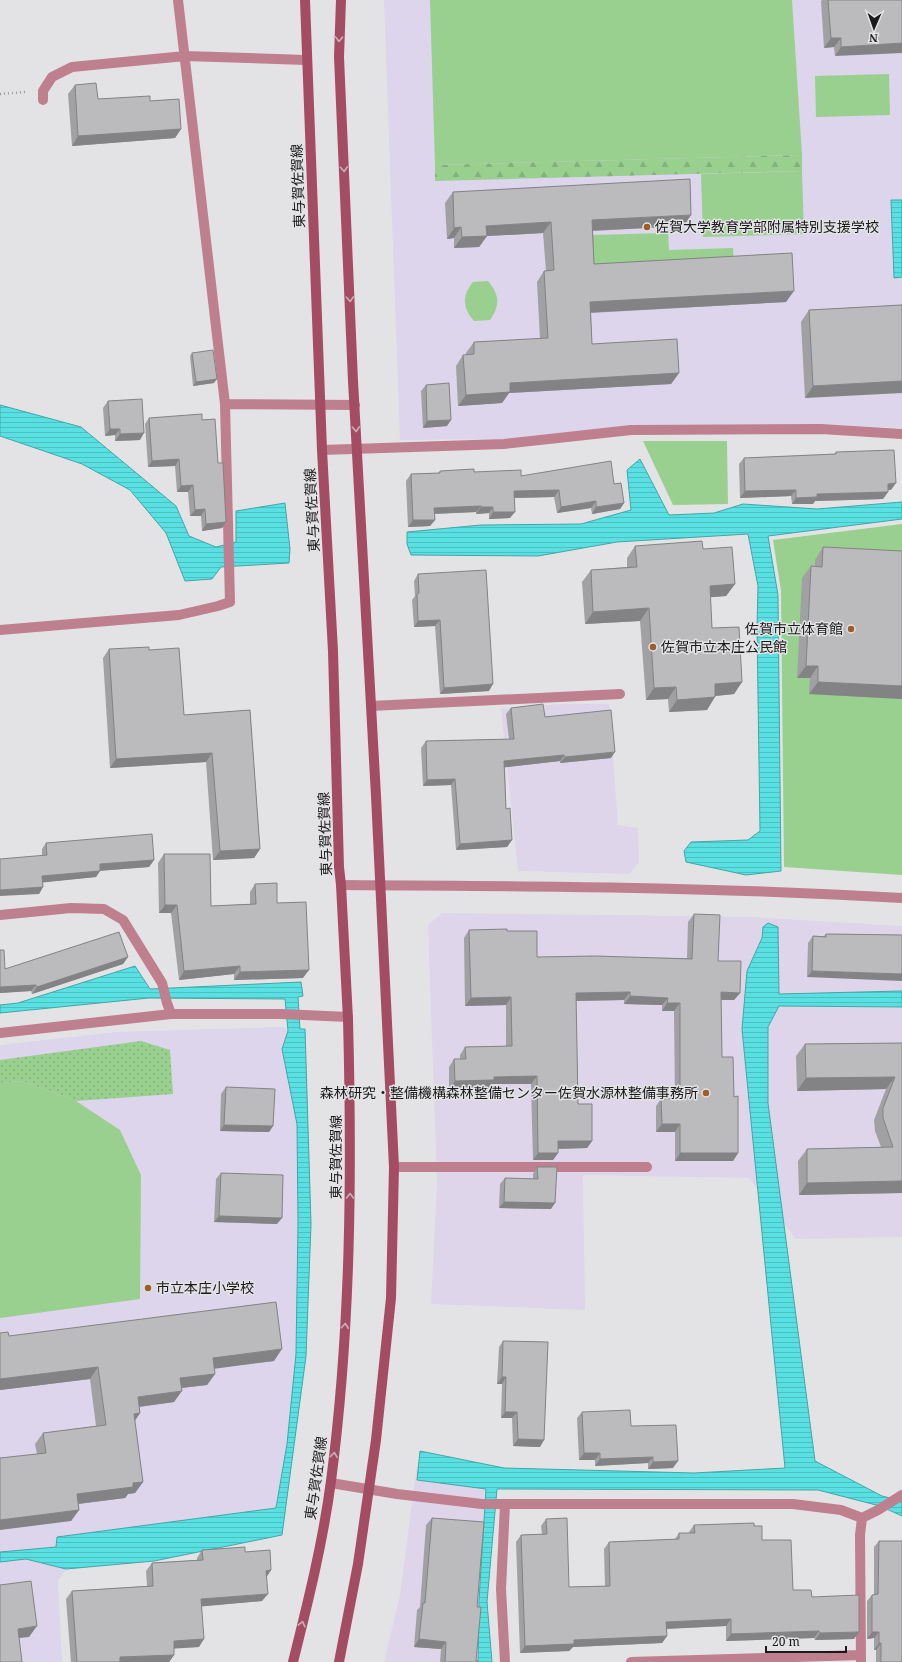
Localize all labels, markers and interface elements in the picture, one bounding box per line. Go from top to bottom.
north arrow [854,8,894,48]
text: N [869,31,878,46]
one-way arrow [335,36,344,42]
street label: 東与賀佐賀線 [287,144,308,228]
one-way arrow [339,166,348,172]
place label: 佐賀大学教育学部附属特別支援学校 [655,217,879,236]
marker: 佐賀大学教育学部附属特別支援学校 [642,222,652,232]
one-way arrow [345,296,354,302]
one-way arrow [352,426,360,432]
street label: 東与賀佐賀線 [300,468,323,552]
place label: 佐賀市立体育館 [745,619,843,638]
marker: 佐賀市立体育館 [846,624,856,634]
place label: 佐賀市立本庄公民館 [661,637,787,656]
marker: 佐賀市立本庄公民館 [648,642,658,652]
street label: 東与賀佐賀線 [314,792,335,876]
place label: 森林研究・整備機構森林整備センター佐賀水源林整備事務所 [320,1083,698,1102]
marker: 森林研究・整備機構森林整備センター佐賀水源林整備事務所 [701,1088,711,1098]
street label: 東与賀佐賀線 [326,1115,345,1199]
one-way arrow [346,1193,354,1199]
place label: 市立本庄小学校 [156,1278,254,1297]
marker: 市立本庄小学校 [143,1283,153,1293]
one-way arrow [341,1323,350,1329]
street label: 東与賀佐賀線 [300,1435,331,1521]
one-way arrow [329,1452,338,1458]
one-way arrow [298,1621,306,1627]
scale bar [766,1628,846,1654]
text: 20 m [772,1633,800,1650]

